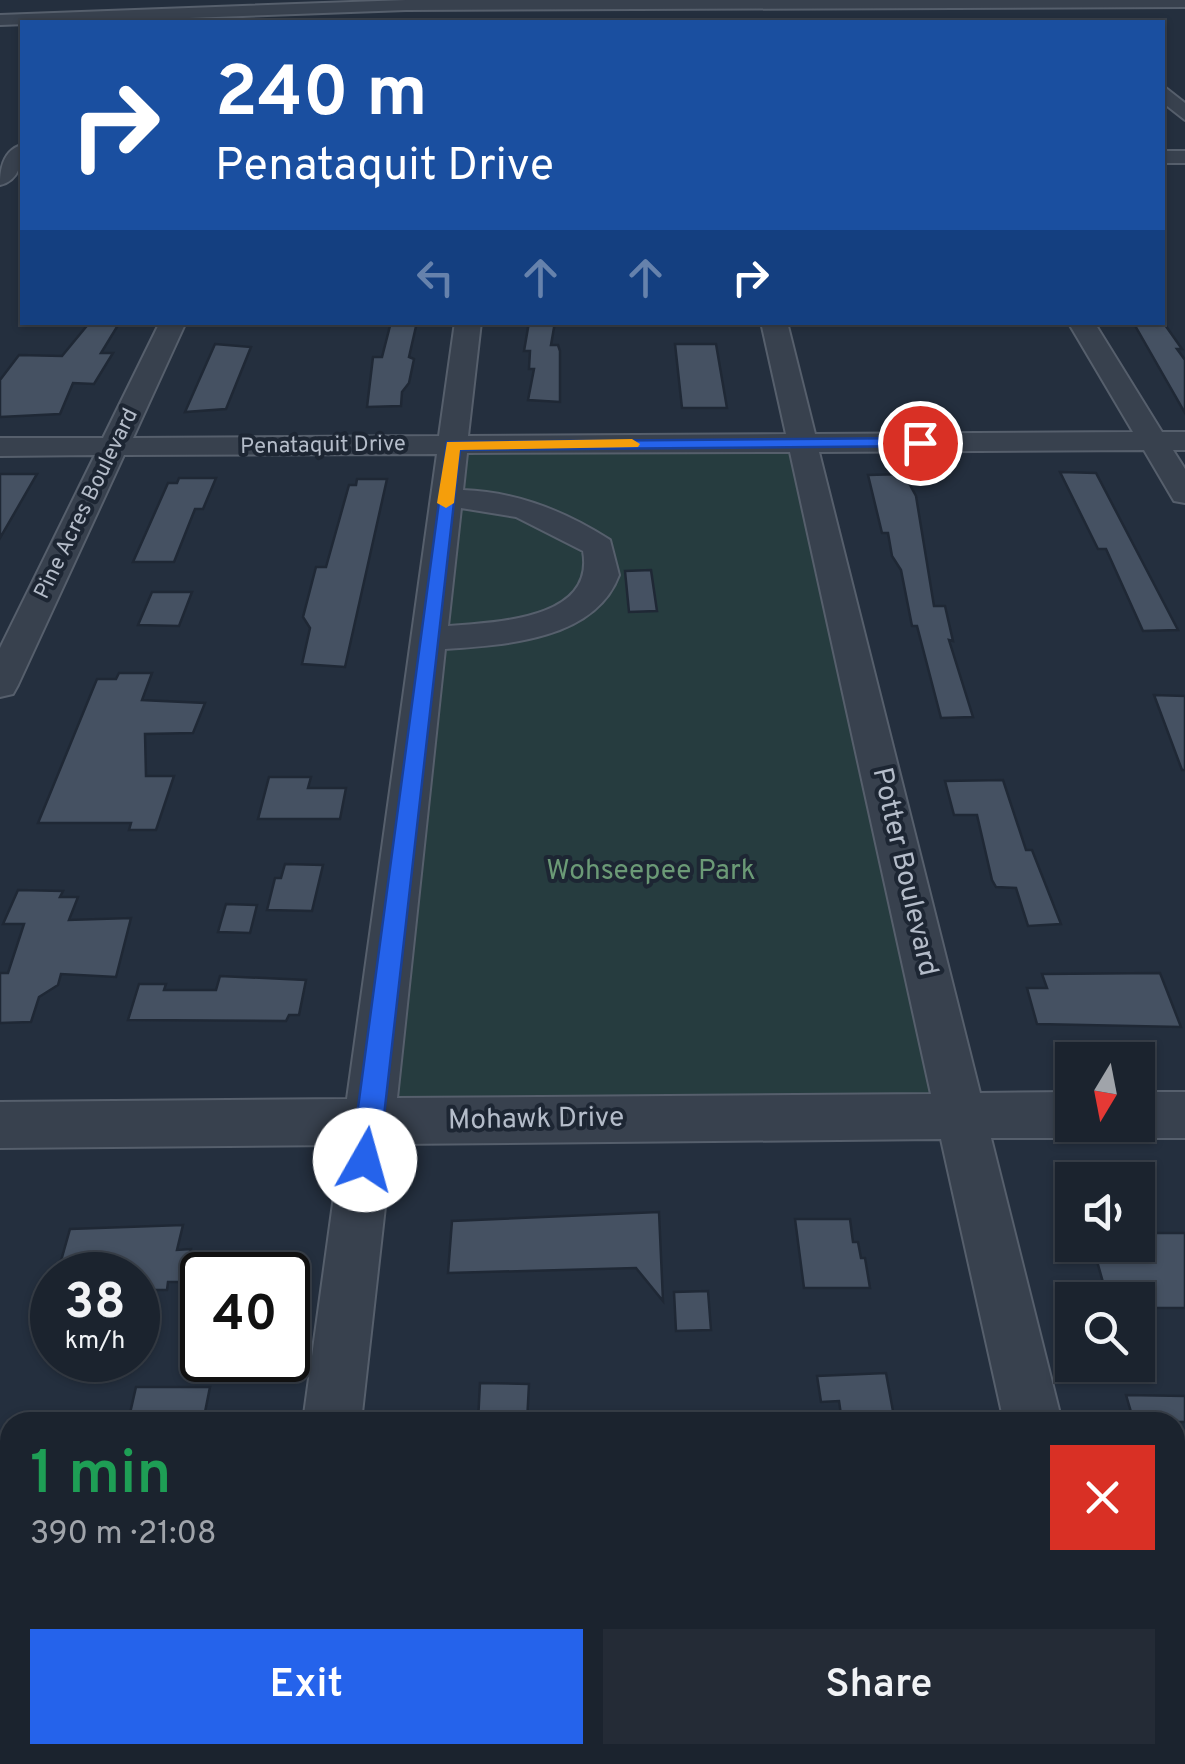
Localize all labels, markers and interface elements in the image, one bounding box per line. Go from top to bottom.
text: 240 m [215,52,428,141]
icon: right [50,60,180,190]
text: Penataquit Drive [215,139,554,196]
icon: left [408,250,463,305]
icon: ahead [513,250,568,305]
icon: ahead [618,250,673,305]
icon: right [723,250,778,305]
pin [878,401,963,486]
street label: Pine Acres Boulevard [29,404,145,604]
icon: arrive [893,416,948,471]
street label: Penataquit Drive [240,431,406,461]
street label: Potter Boulevard [863,764,945,980]
park label: Wohseepee Park [546,854,756,890]
north arrow [1055,1042,1155,1142]
map controls [1055,1042,1155,1382]
street label: Mohawk Drive [448,1100,624,1140]
position arrow [313,1108,417,1212]
button: sound [1055,1162,1155,1262]
speed limit sign: 40 [180,1252,310,1382]
text: 38 [64,1273,126,1336]
button: search [1055,1282,1155,1382]
text: km/h [65,1326,125,1358]
text: 1 min [30,1439,171,1515]
button: close [1050,1445,1155,1550]
text: 390 m · 21:08 [30,1515,217,1555]
button: Exit [30,1629,583,1744]
button: Share [603,1629,1155,1744]

